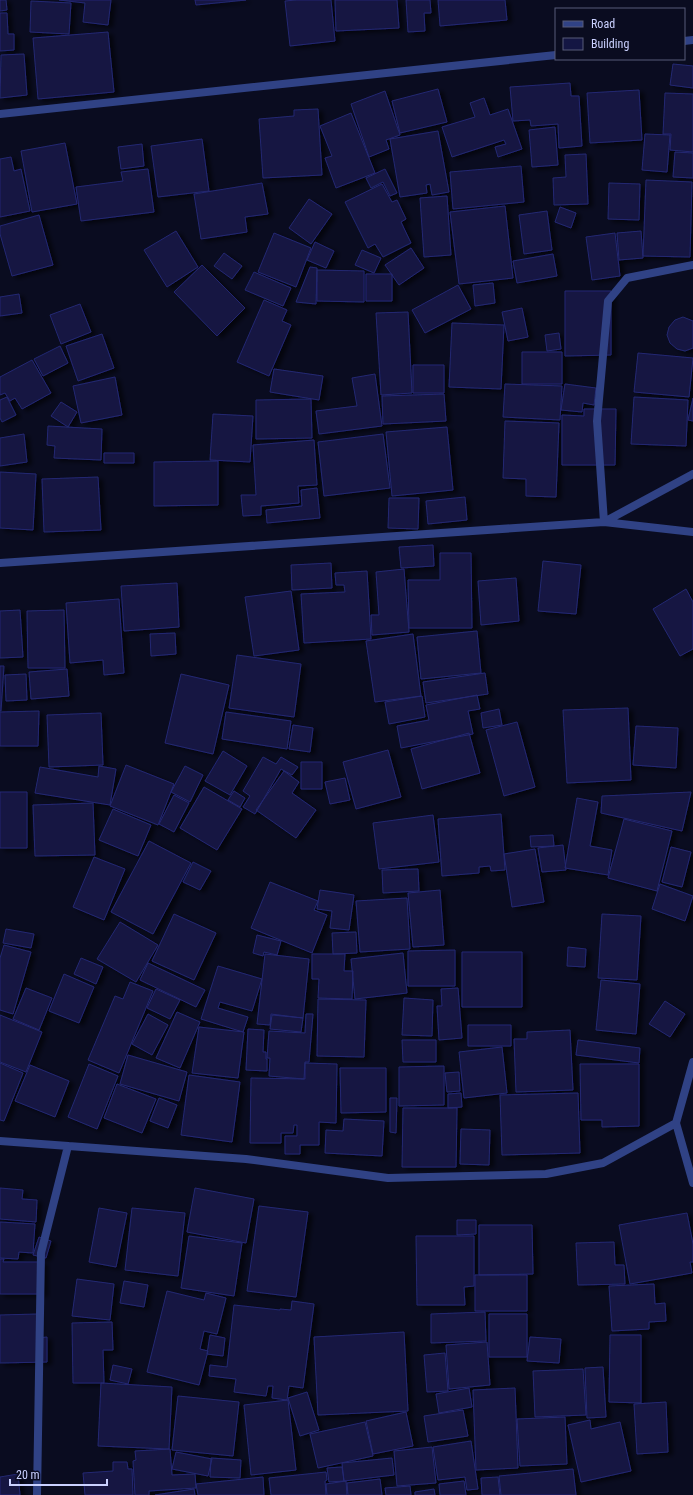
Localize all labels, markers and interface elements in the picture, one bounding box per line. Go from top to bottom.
legend [555,8,685,60]
text: Road [591,17,615,31]
text: Building [591,37,629,51]
scale bar [10,1461,107,1487]
text: 20 m [16,1468,40,1482]

